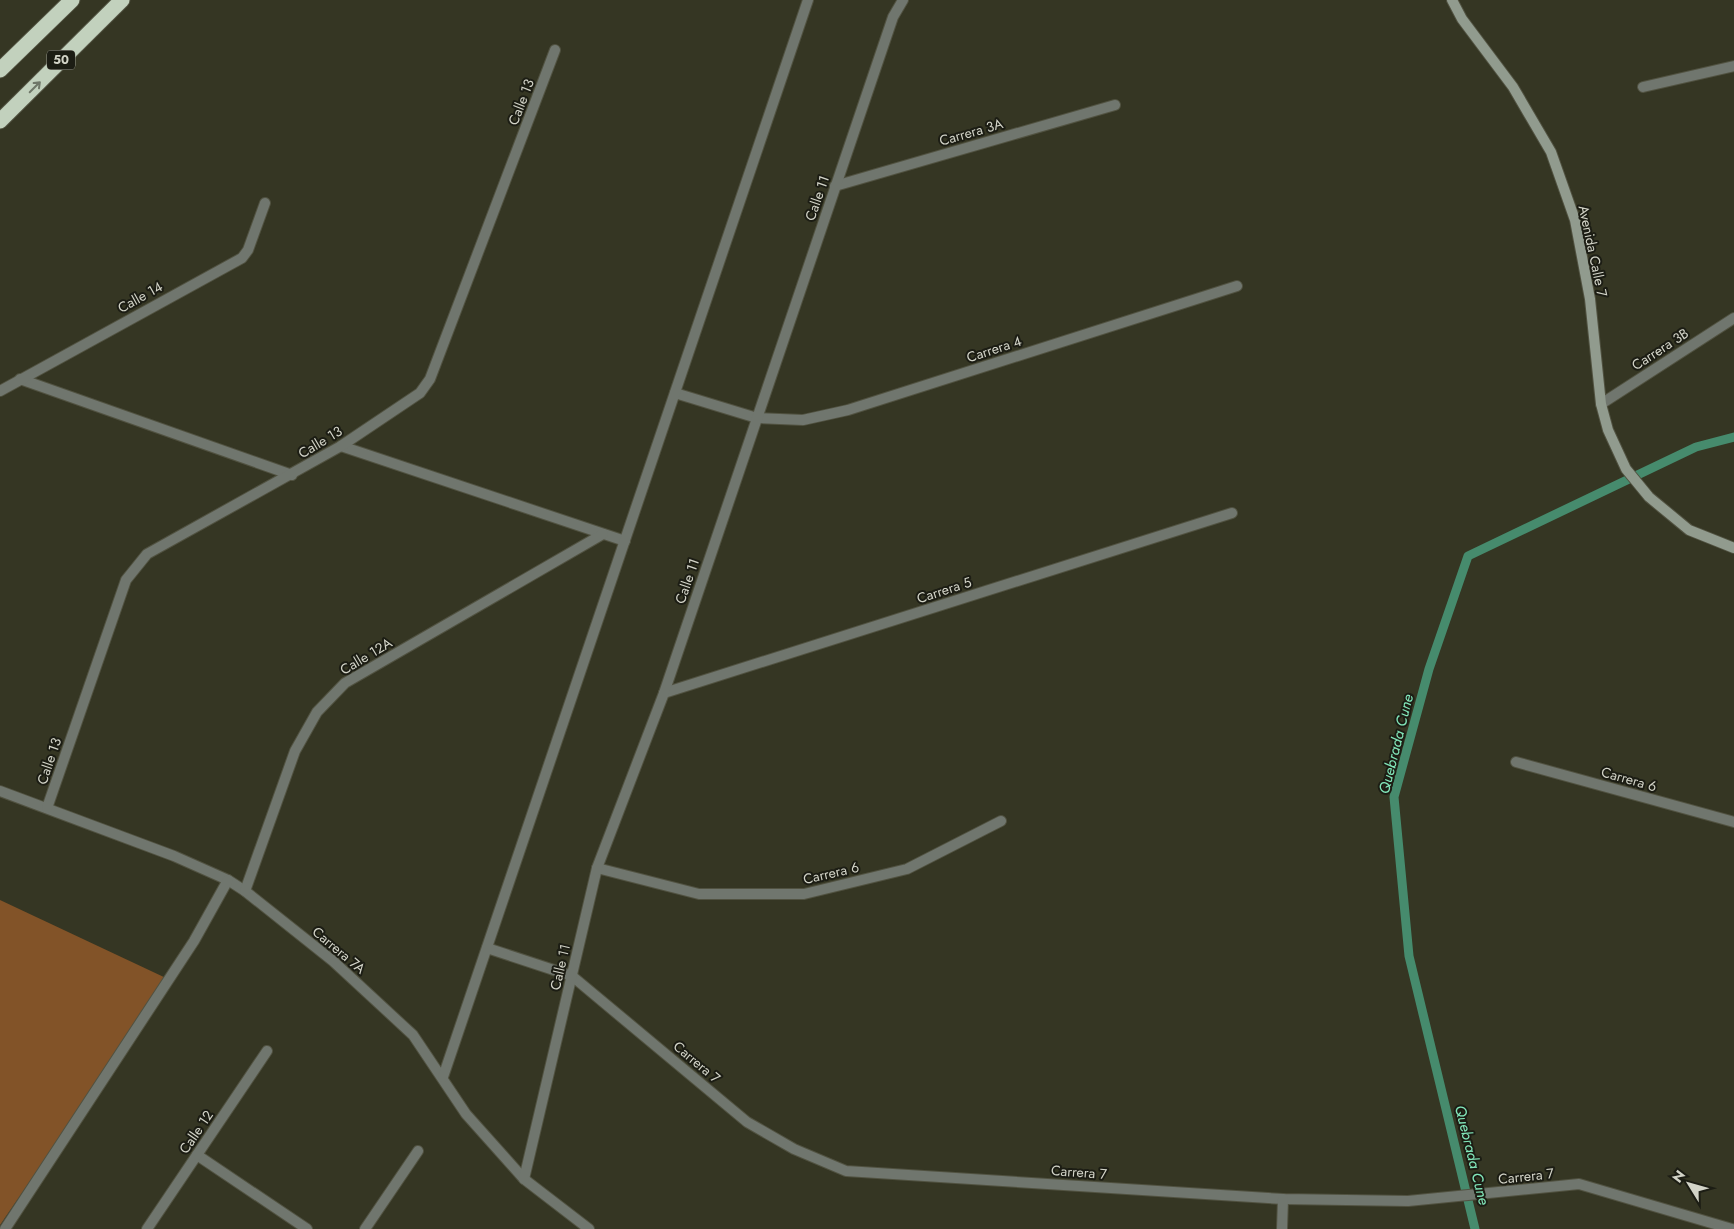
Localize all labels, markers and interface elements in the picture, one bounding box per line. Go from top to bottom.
road number: 50 [47,50,75,70]
street label: Calle 13 [503,76,539,128]
one-way arrow [28,81,40,93]
street label: Carrera 3A [937,113,1006,151]
street label: Calle 11 [800,173,834,223]
street label: Avenida Calle 7 [1574,203,1613,299]
street label: Calle 14 [114,276,166,318]
street label: Carrera 3B [1628,323,1692,375]
street label: Carrera 4 [964,331,1024,367]
street label: Calle 13 [294,421,346,463]
street label: Calle 11 [670,556,704,606]
street label: Carrera 5 [914,572,974,608]
street label: Calle 12A [336,632,397,679]
water label: Quebrada Cune [1373,691,1419,796]
street label: Calle 13 [32,735,66,787]
street label: Carrera 6 [1599,762,1659,796]
street label: Carrera 6 [801,857,861,889]
street label: Carrera 7A [308,922,370,979]
street label: Calle 11 [545,942,575,992]
street label: Carrera 7 [669,1036,725,1088]
water label: Quebrada Cune [1449,1103,1495,1208]
street label: Calle 12 [174,1106,218,1158]
north arrow [1664,1159,1714,1209]
street label: Carrera 7 [1050,1160,1108,1184]
street label: Carrera 7 [1497,1163,1556,1189]
text: N [1667,1166,1690,1187]

